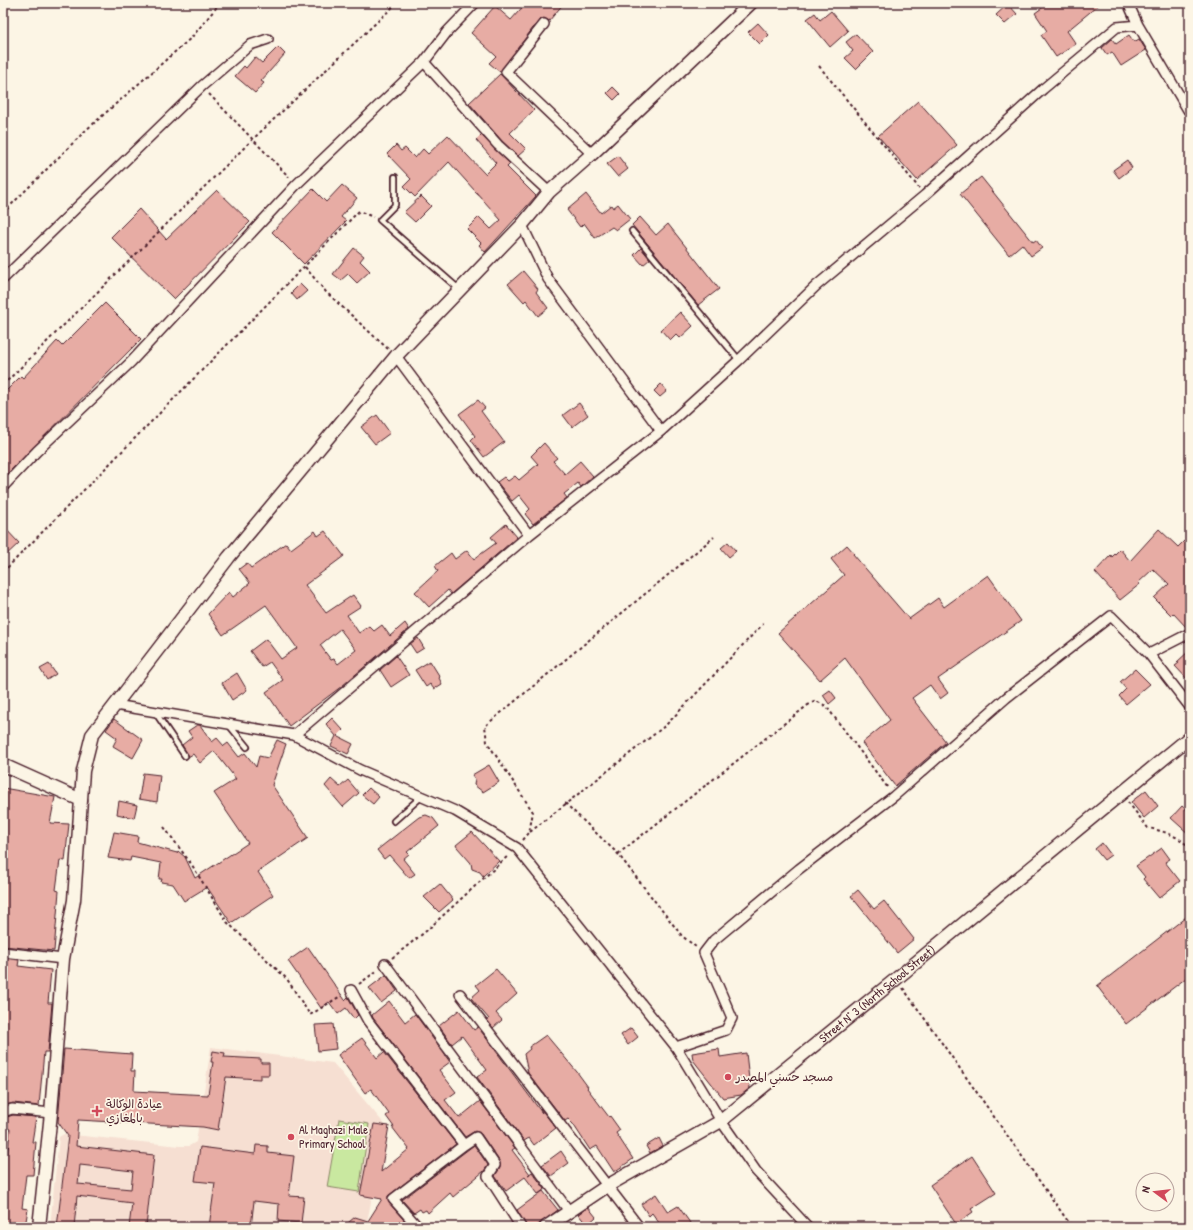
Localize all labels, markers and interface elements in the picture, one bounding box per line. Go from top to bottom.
street label: Street N° 3 (North School Street) [815,941,939,1046]
place label: مسجد حسني المصدر [735,1068,833,1088]
marker: مسجد حسني المصدر [723,1072,733,1082]
place label: عيادة الوكالة بالمغازي [106,1095,162,1127]
marker: عيادة الوكالة بالمغازي [91,1105,103,1117]
place label: Al Maghazi Male Primary School [299,1121,368,1152]
marker: Al Maghazi Male Primary School [286,1132,296,1142]
north arrow [1135,1172,1175,1212]
text: N [1138,1185,1153,1194]

